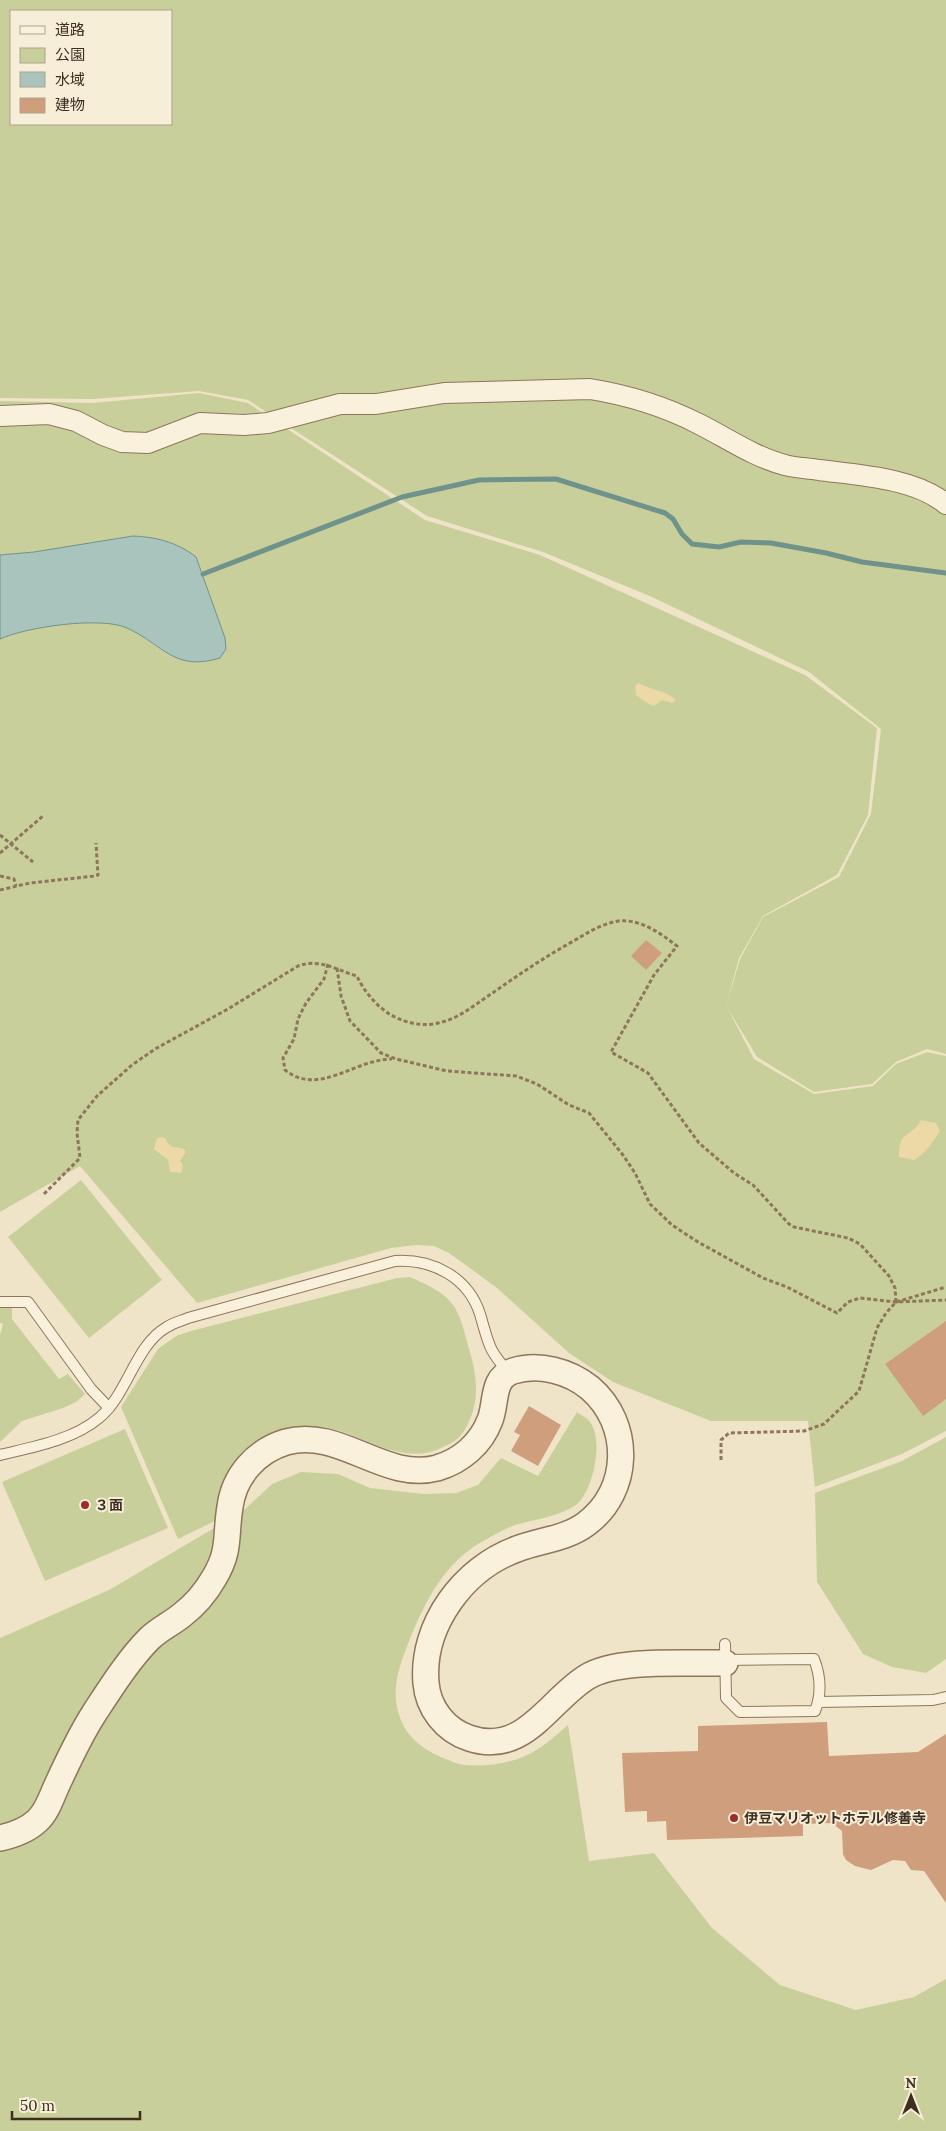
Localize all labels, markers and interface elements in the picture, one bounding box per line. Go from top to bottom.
legend [10,10,172,125]
text: 道路 [55,20,85,39]
text: 公園 [55,45,85,64]
text: 水域 [55,70,85,89]
text: 建物 [55,95,85,114]
place label: ３面 [95,1496,123,1514]
marker: ３面 [79,1499,91,1511]
place label: 伊豆マリオットホテル修善寺 [744,1809,926,1827]
marker: 伊豆マリオットホテル修善寺 [728,1812,740,1824]
north arrow [886,2071,936,2121]
text: N [906,2074,917,2092]
scale bar [12,2088,140,2120]
text: 50 m [20,2096,55,2115]

